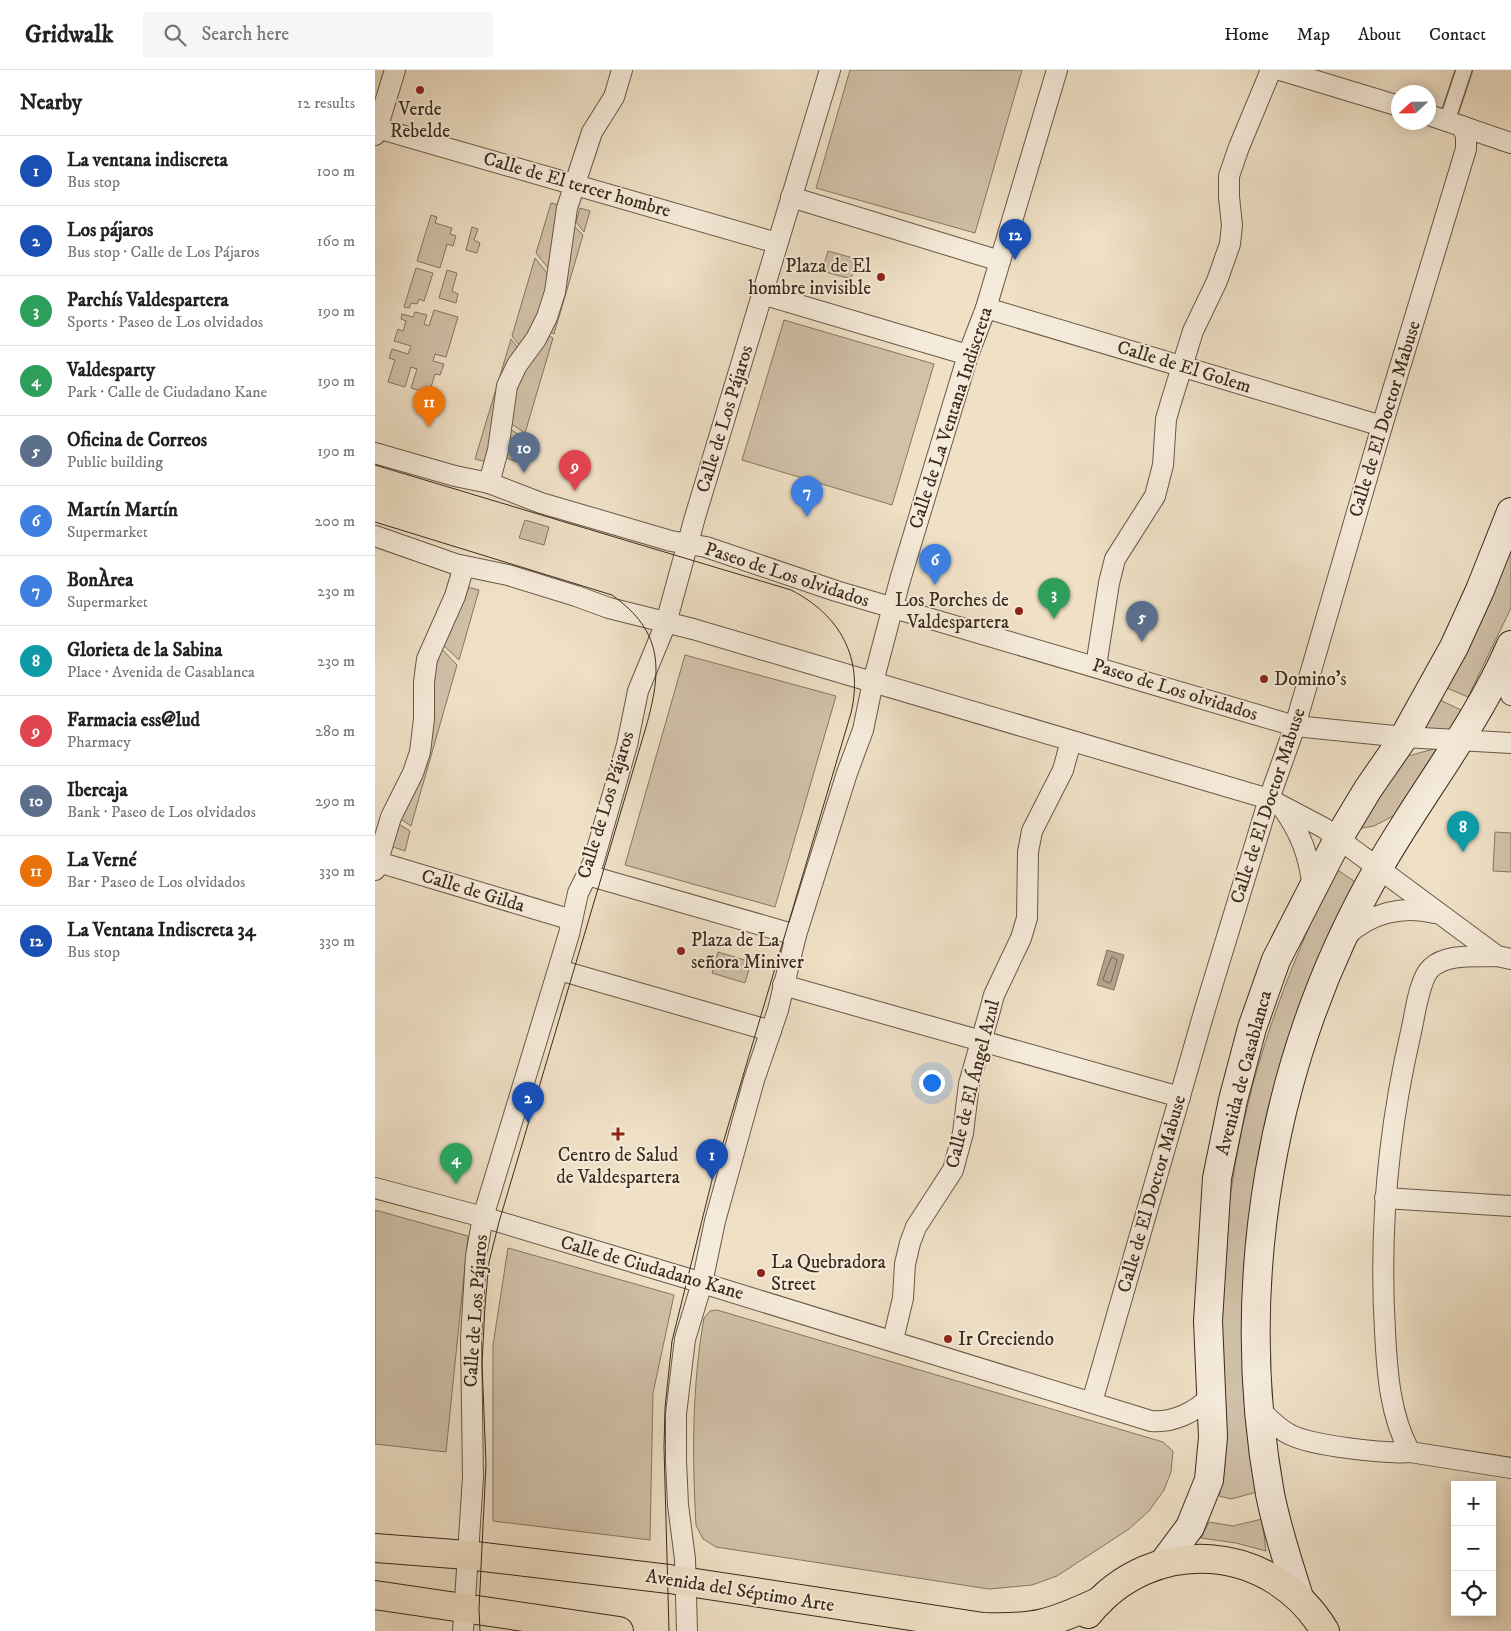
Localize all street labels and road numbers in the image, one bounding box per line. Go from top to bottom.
street label: Calle de El tercer hombre [481,147,673,223]
street label: Calle de La Ventana Indiscreta [904,304,998,532]
street label: Calle de El Doctor Mabuse [1344,318,1426,520]
street label: Calle de El Golem [1114,336,1254,398]
street label: Calle de Los Pájaros [692,342,758,496]
street label: Paseo de Los olvidados [702,537,872,613]
street label: Paseo de Los olvidados [1089,654,1261,726]
street label: Calle de El Doctor Mabuse [1225,705,1311,907]
street label: Calle de Los Pájaros [573,728,639,882]
street label: Calle de Gilda [419,864,527,918]
street label: Avenida de Casablanca [1211,988,1277,1158]
street label: Calle de El Ángel Azul [939,997,1005,1171]
street label: Calle de El Doctor Mabuse [1113,1092,1191,1295]
street label: Calle de Ciudadano Kane [558,1231,746,1305]
street label: Calle de Los Pájaros [459,1234,493,1388]
street label: Avenida del Séptimo Arte [644,1565,836,1617]

